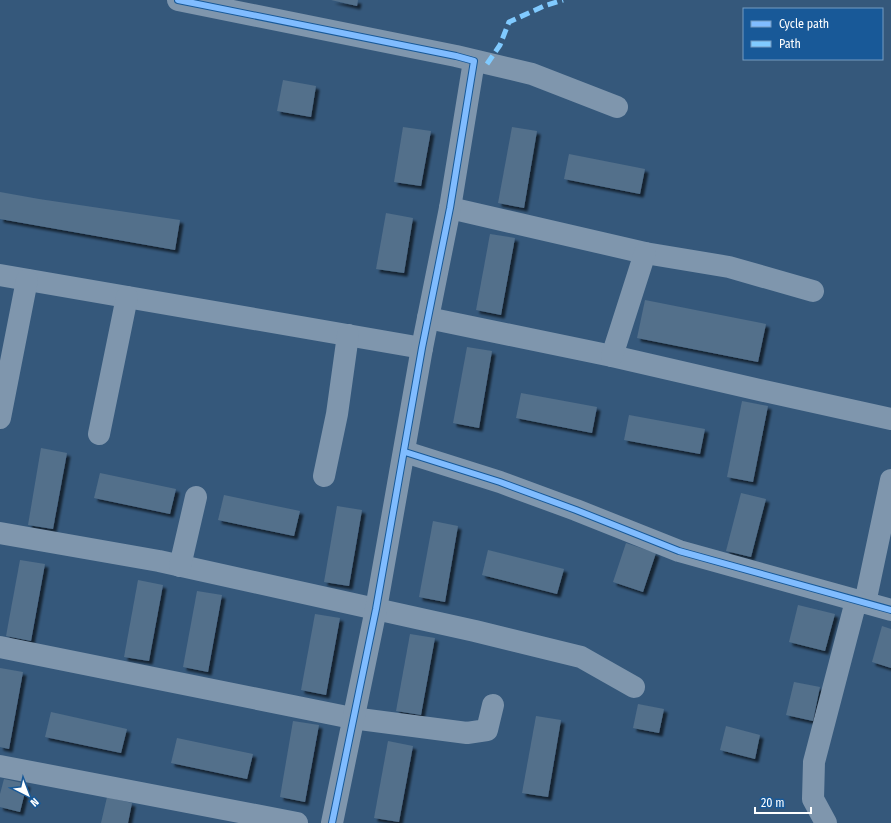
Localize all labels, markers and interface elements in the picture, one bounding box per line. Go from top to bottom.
legend [743,8,883,60]
text: Cycle path [779,17,829,31]
text: Path [779,37,801,51]
north arrow [8,775,48,815]
scale bar [755,789,811,815]
text: N [28,795,41,809]
text: 20 m [761,796,785,810]

